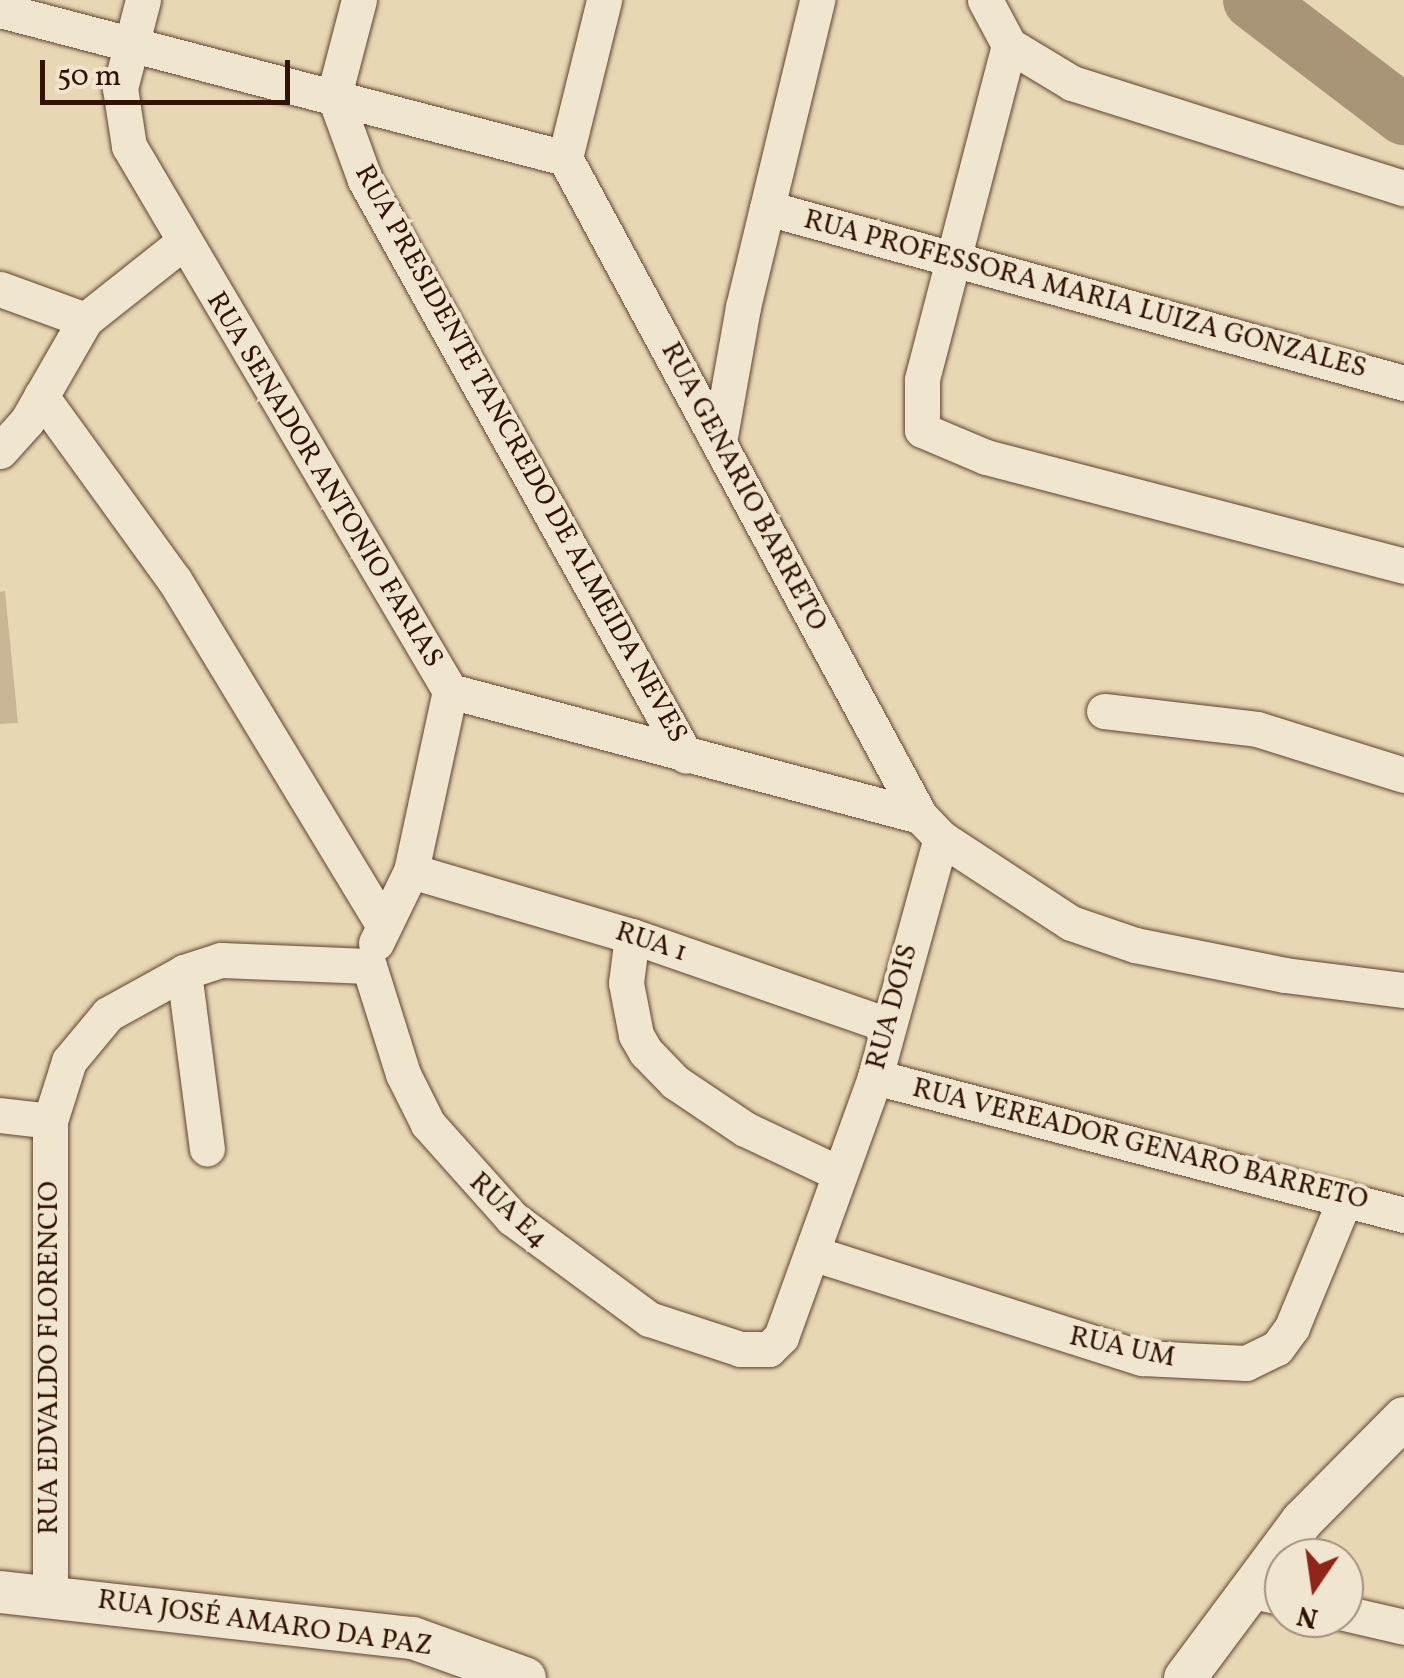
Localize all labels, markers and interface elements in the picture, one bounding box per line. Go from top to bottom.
scale bar [45,40,295,102]
text: 50 m [57,56,121,98]
street label: RUA PRESIDENTE TANCREDO DE ALMEIDA NEVES [346,159,694,749]
street label: RUA PROFESSORA MARIA LUIZA GONZALES [800,204,1370,386]
street label: RUA SENADOR ANTONIO FARIAS [198,286,450,674]
street label: RUA GENARIO BARRETO [653,337,833,637]
street label: RUA 1 [611,916,691,970]
street label: RUA DOIS [860,941,926,1073]
street label: RUA VEREADOR GENARO BARRETO [908,1072,1372,1218]
street label: RUA E4 [462,1166,554,1256]
street label: RUA EDVALDO FLORENCIO [33,1181,67,1535]
street label: RUA UM [1066,1320,1178,1376]
north arrow [1264,1538,1364,1638]
street label: RUA JOSÉ AMARO DA PAZ [95,1584,435,1664]
text: N [1293,1594,1322,1637]

